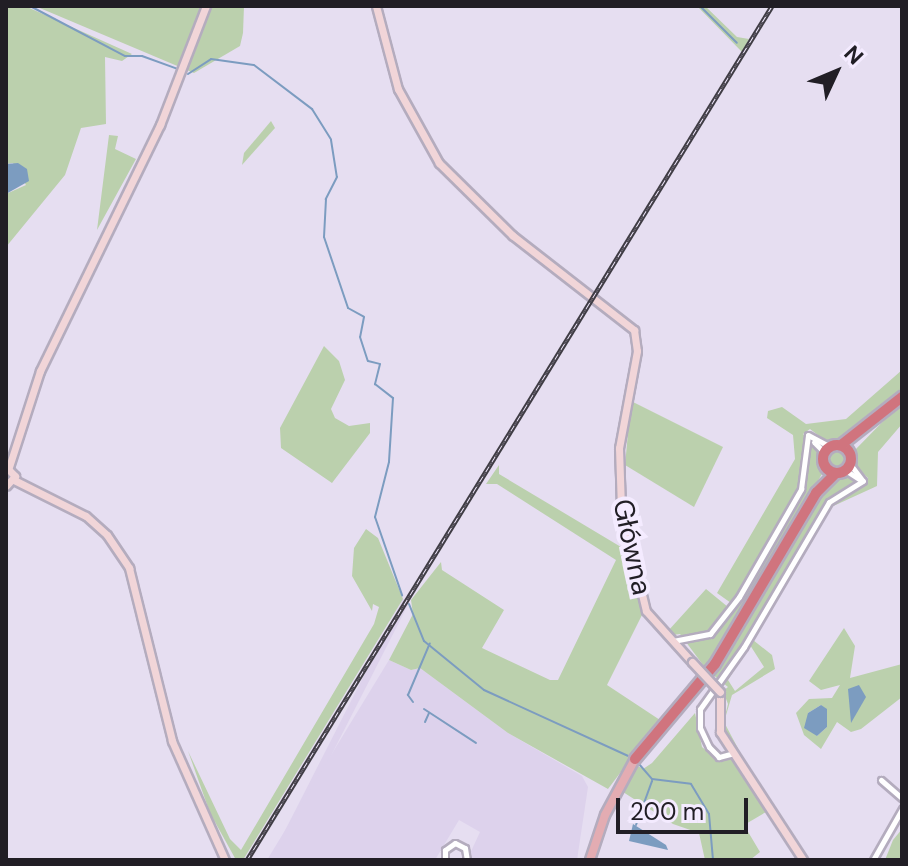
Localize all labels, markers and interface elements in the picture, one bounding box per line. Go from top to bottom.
north arrow [796,32,876,112]
text: N [838,39,870,71]
street label: Główna [605,496,659,598]
scale bar [620,782,752,832]
text: 200 m [630,796,704,827]

